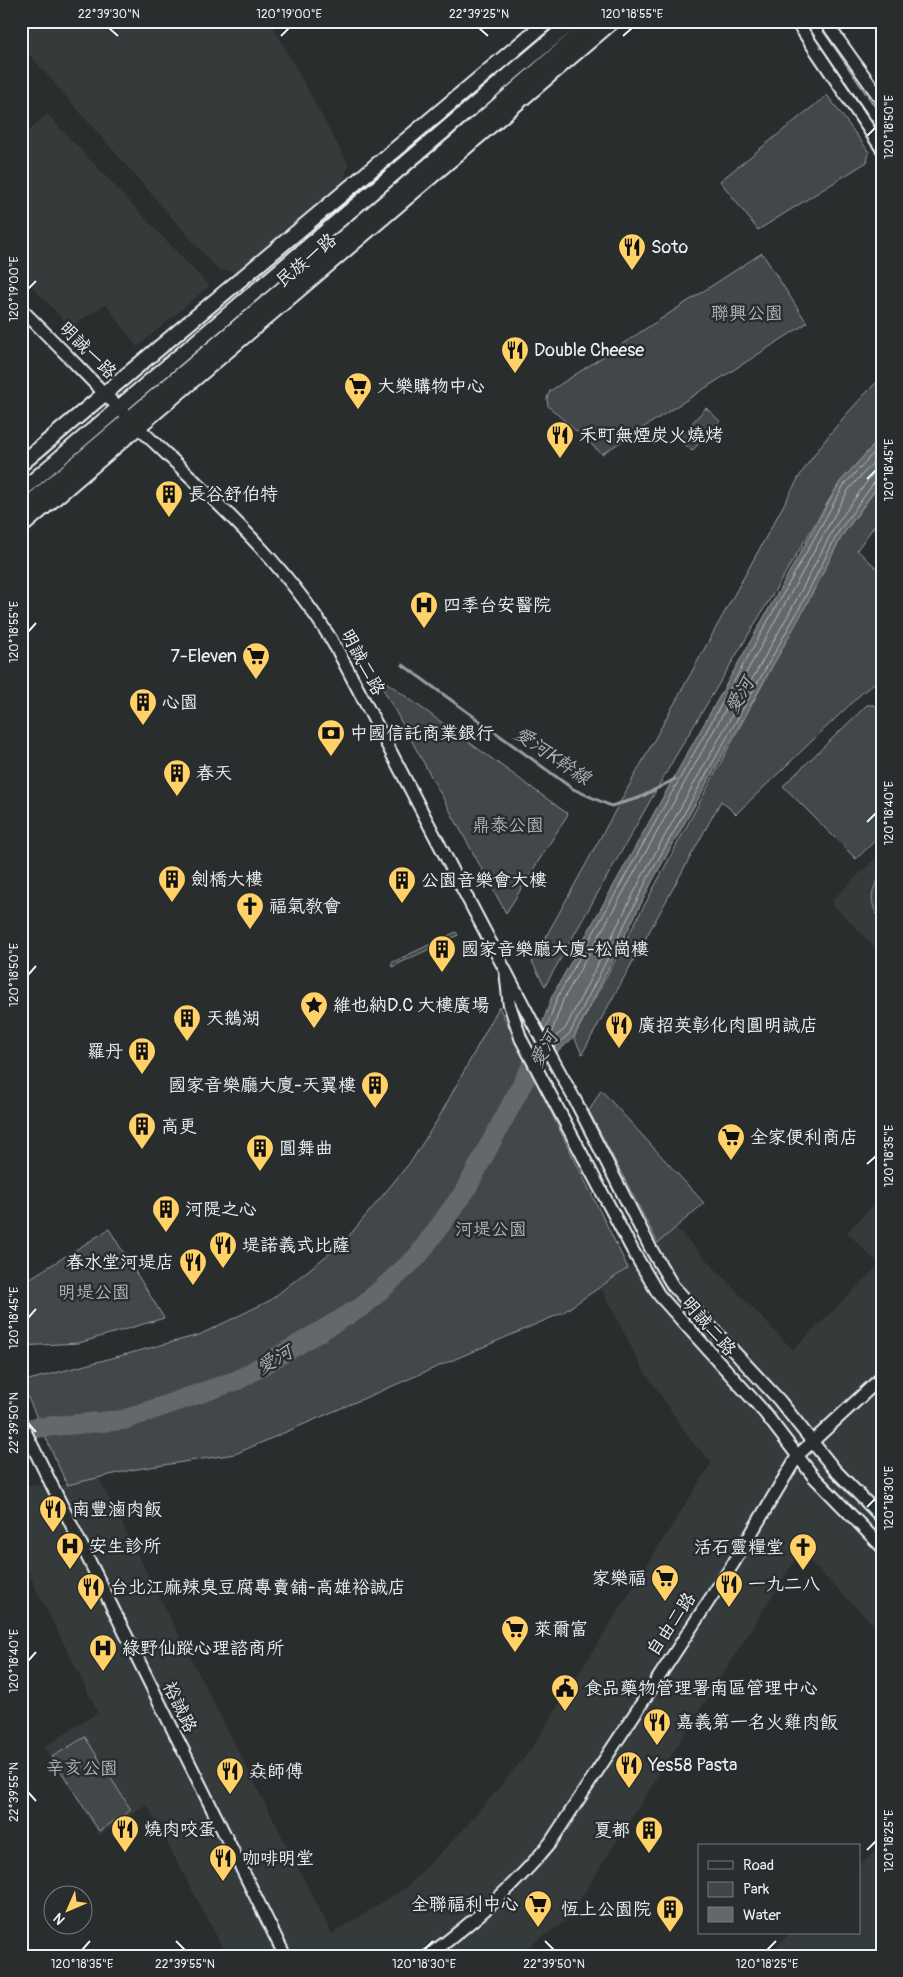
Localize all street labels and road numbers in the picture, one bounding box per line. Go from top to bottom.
street label: 民族一路 [271,228,341,292]
street label: 明誠一路 [54,317,121,384]
street label: 明誠二路 [336,625,390,699]
street label: 明誠二路 [676,1292,741,1361]
street label: 自由二路 [642,1588,701,1661]
street label: 裕誠路 [157,1678,202,1737]

